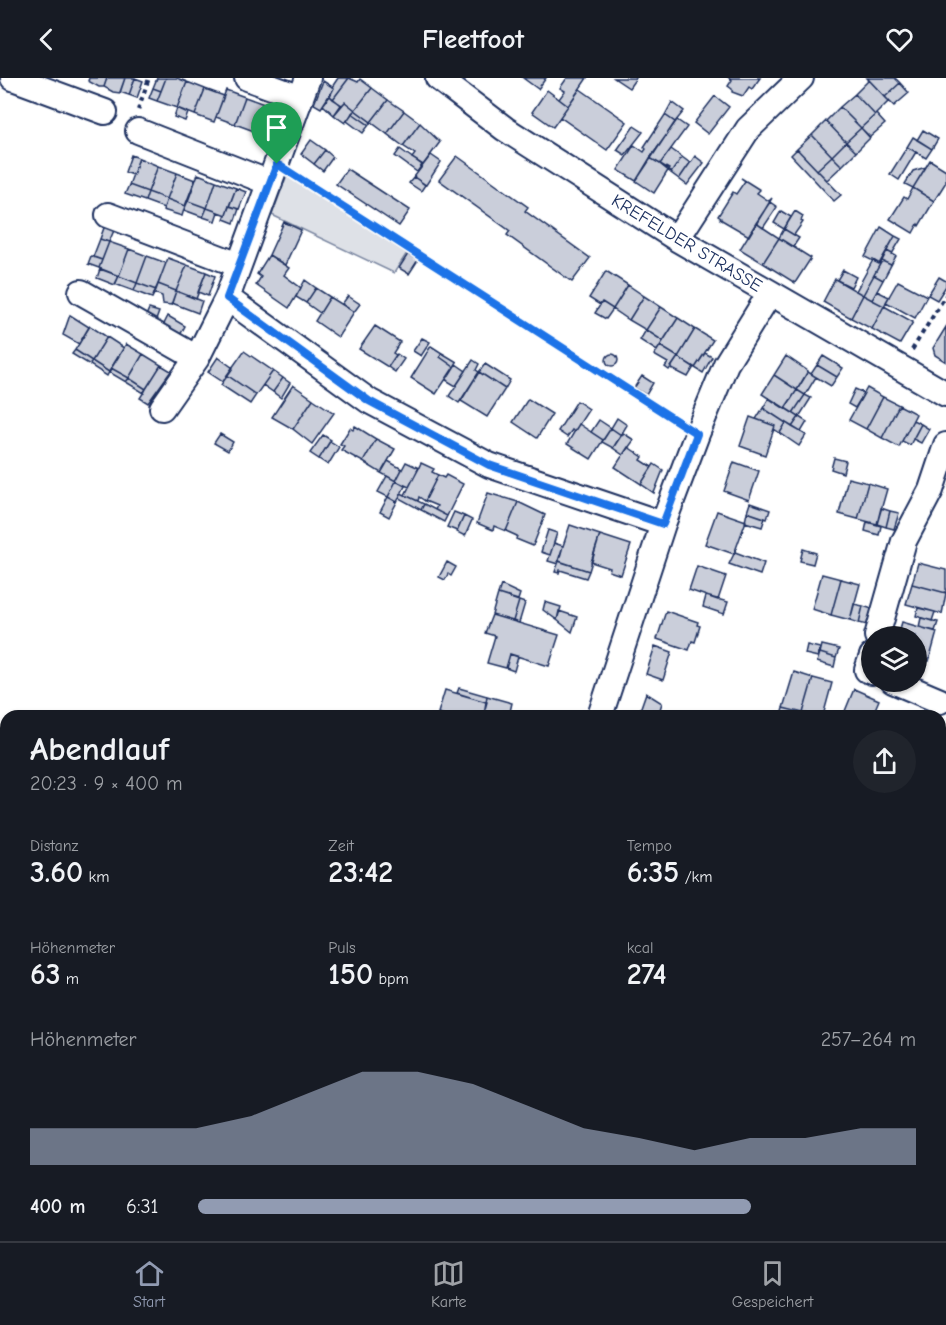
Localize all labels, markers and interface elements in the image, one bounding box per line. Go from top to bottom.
icon: back [30,23,63,56]
icon: heart [883,23,916,56]
text: Fleetfoot [422,24,524,55]
pin [251,102,302,164]
icon: arrive [260,111,293,144]
street label: KREFELDER STRASSE [608,190,766,297]
map controls [861,626,927,692]
button: layers [861,626,927,692]
text: Abendlauf [30,730,169,768]
button: share [853,730,916,793]
text: 20:23 · 9 × 400 m [30,772,182,795]
text: Distanz [30,837,79,855]
text: Zeit [328,837,354,855]
text: Tempo [627,837,672,855]
text: 3.60 [30,855,83,890]
text: 23:42 [328,855,393,890]
text: 6:35 [627,855,679,890]
text: km [83,868,109,886]
text: /km [679,868,713,886]
text: Höhenmeter [30,939,115,957]
text: Puls [328,939,356,957]
text: kcal [627,939,654,957]
text: 63 [30,957,60,992]
text: 150 [328,957,373,992]
text: 274 [627,957,666,992]
text: m [60,970,79,988]
text: bpm [373,970,409,988]
text: Höhenmeter [30,1028,137,1051]
text: 257–264 m [821,1028,916,1051]
text: 400 m [30,1195,85,1218]
text: 6:31 [126,1195,159,1218]
tab: Start [133,1257,166,1311]
tab: Karte [431,1257,467,1311]
tab: Gespeichert [732,1257,813,1311]

